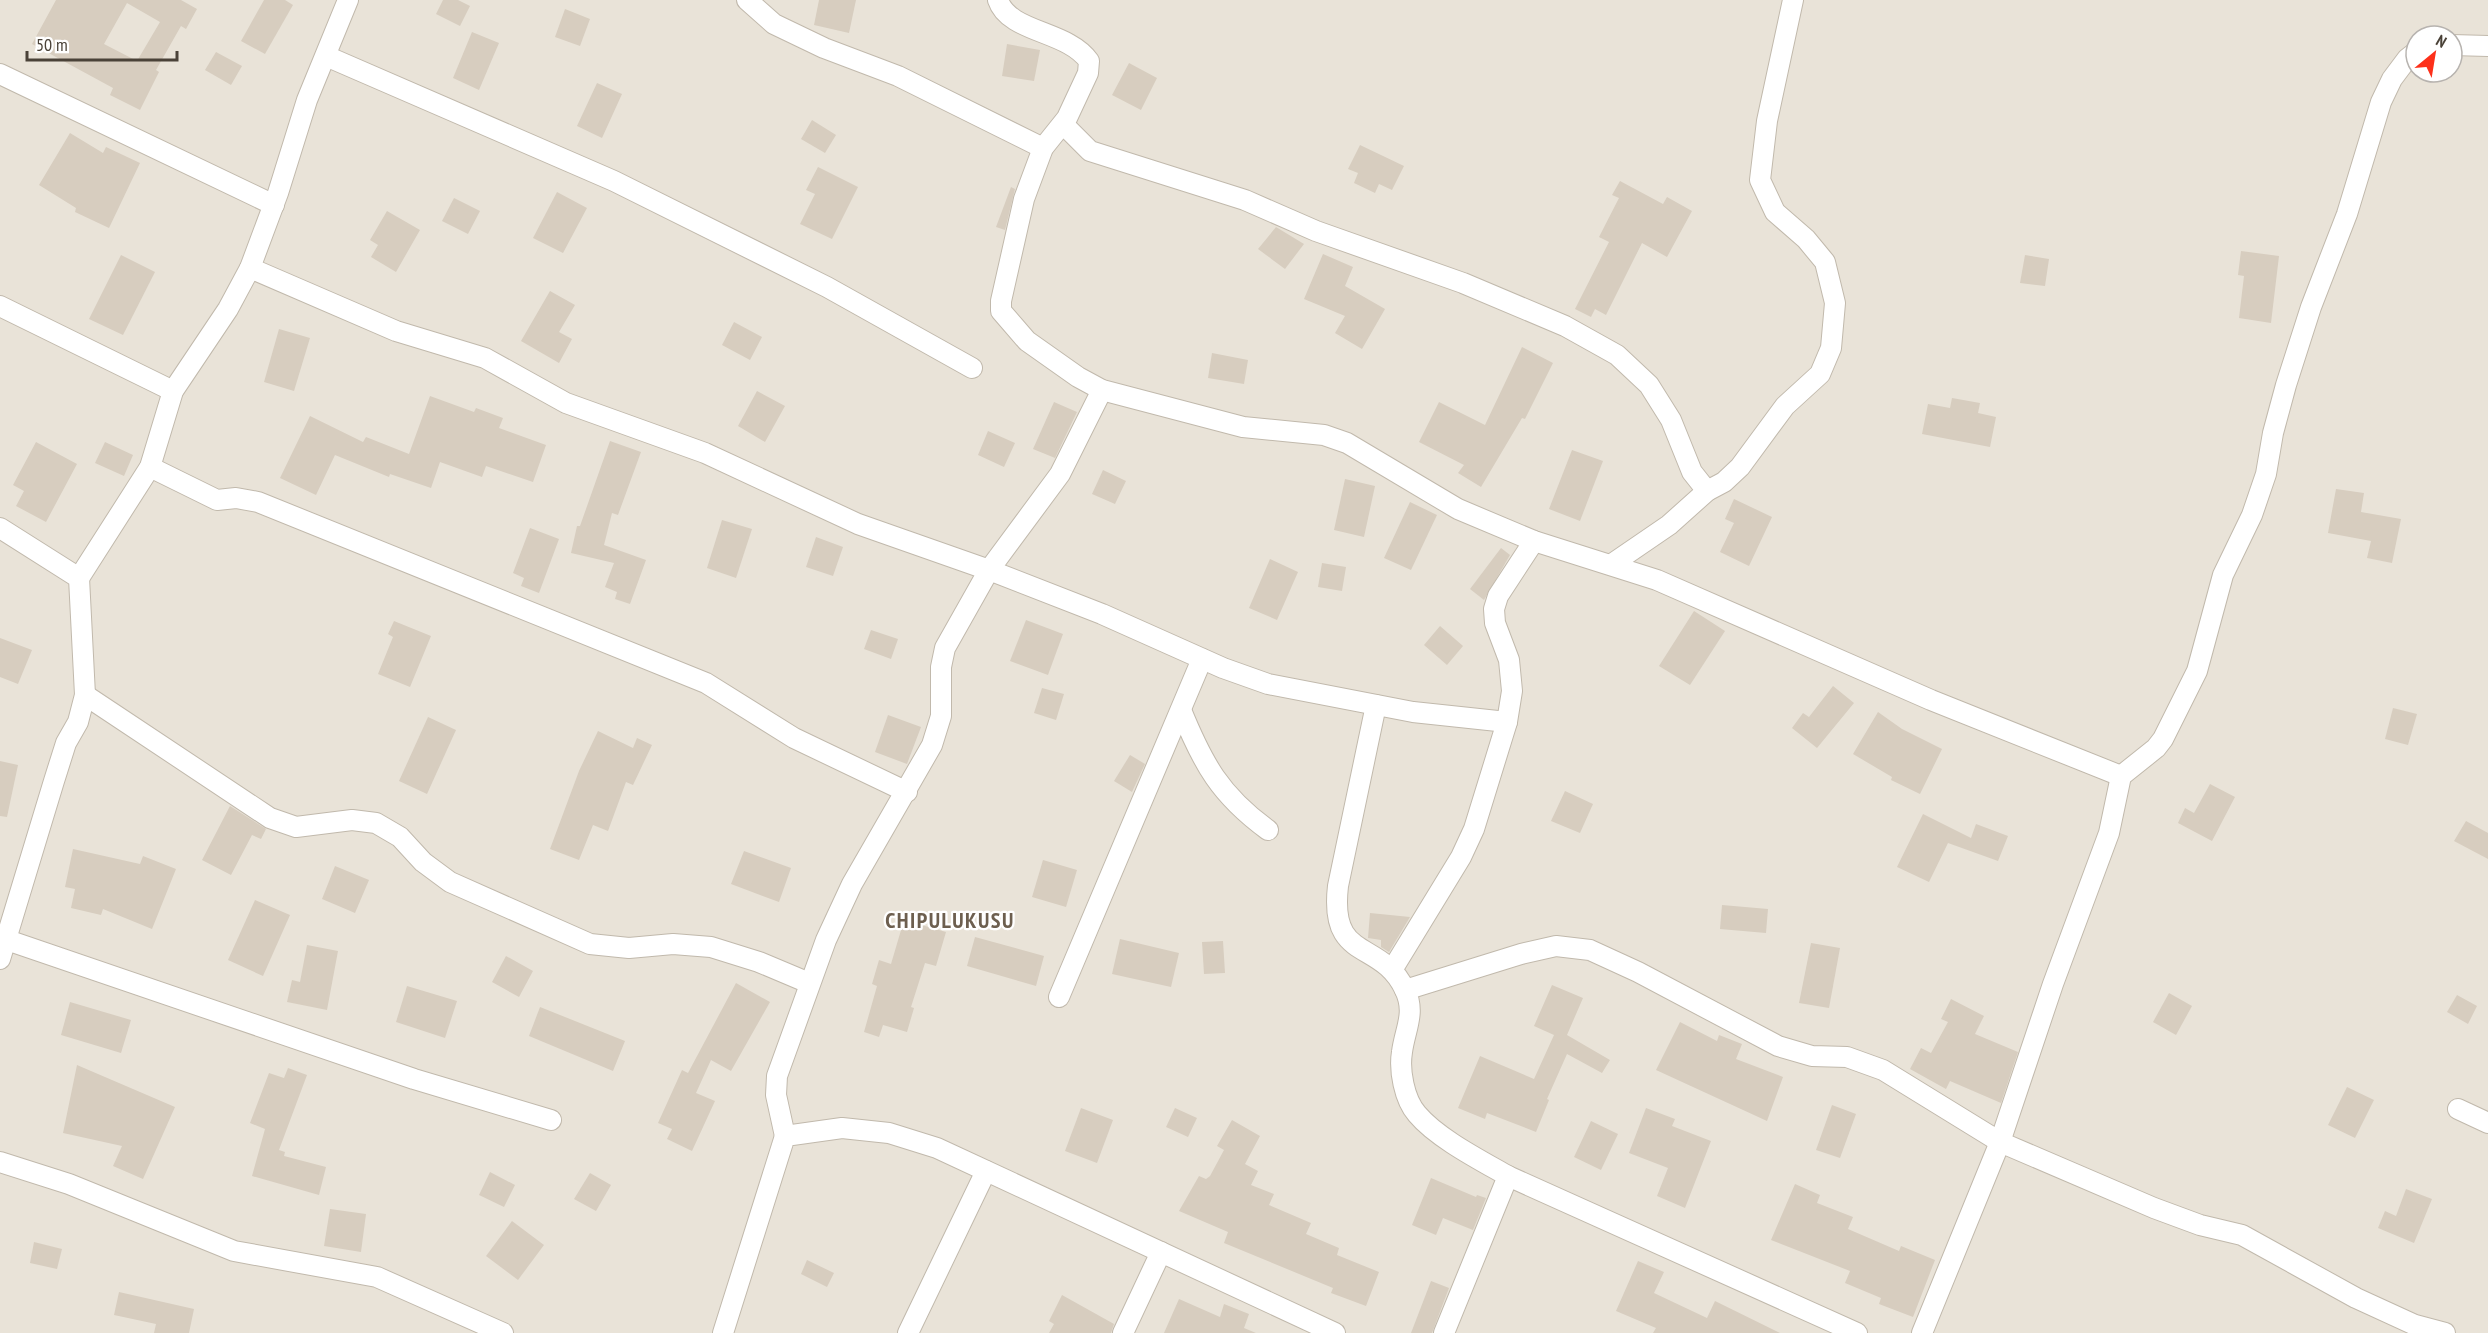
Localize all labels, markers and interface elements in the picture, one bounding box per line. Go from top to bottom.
scale bar [27,24,177,62]
north arrow [2404,24,2464,84]
text: N [2433,30,2450,52]
text: 50 m [36,33,68,56]
district label: CHIPULUKUSU [885,906,1015,934]

